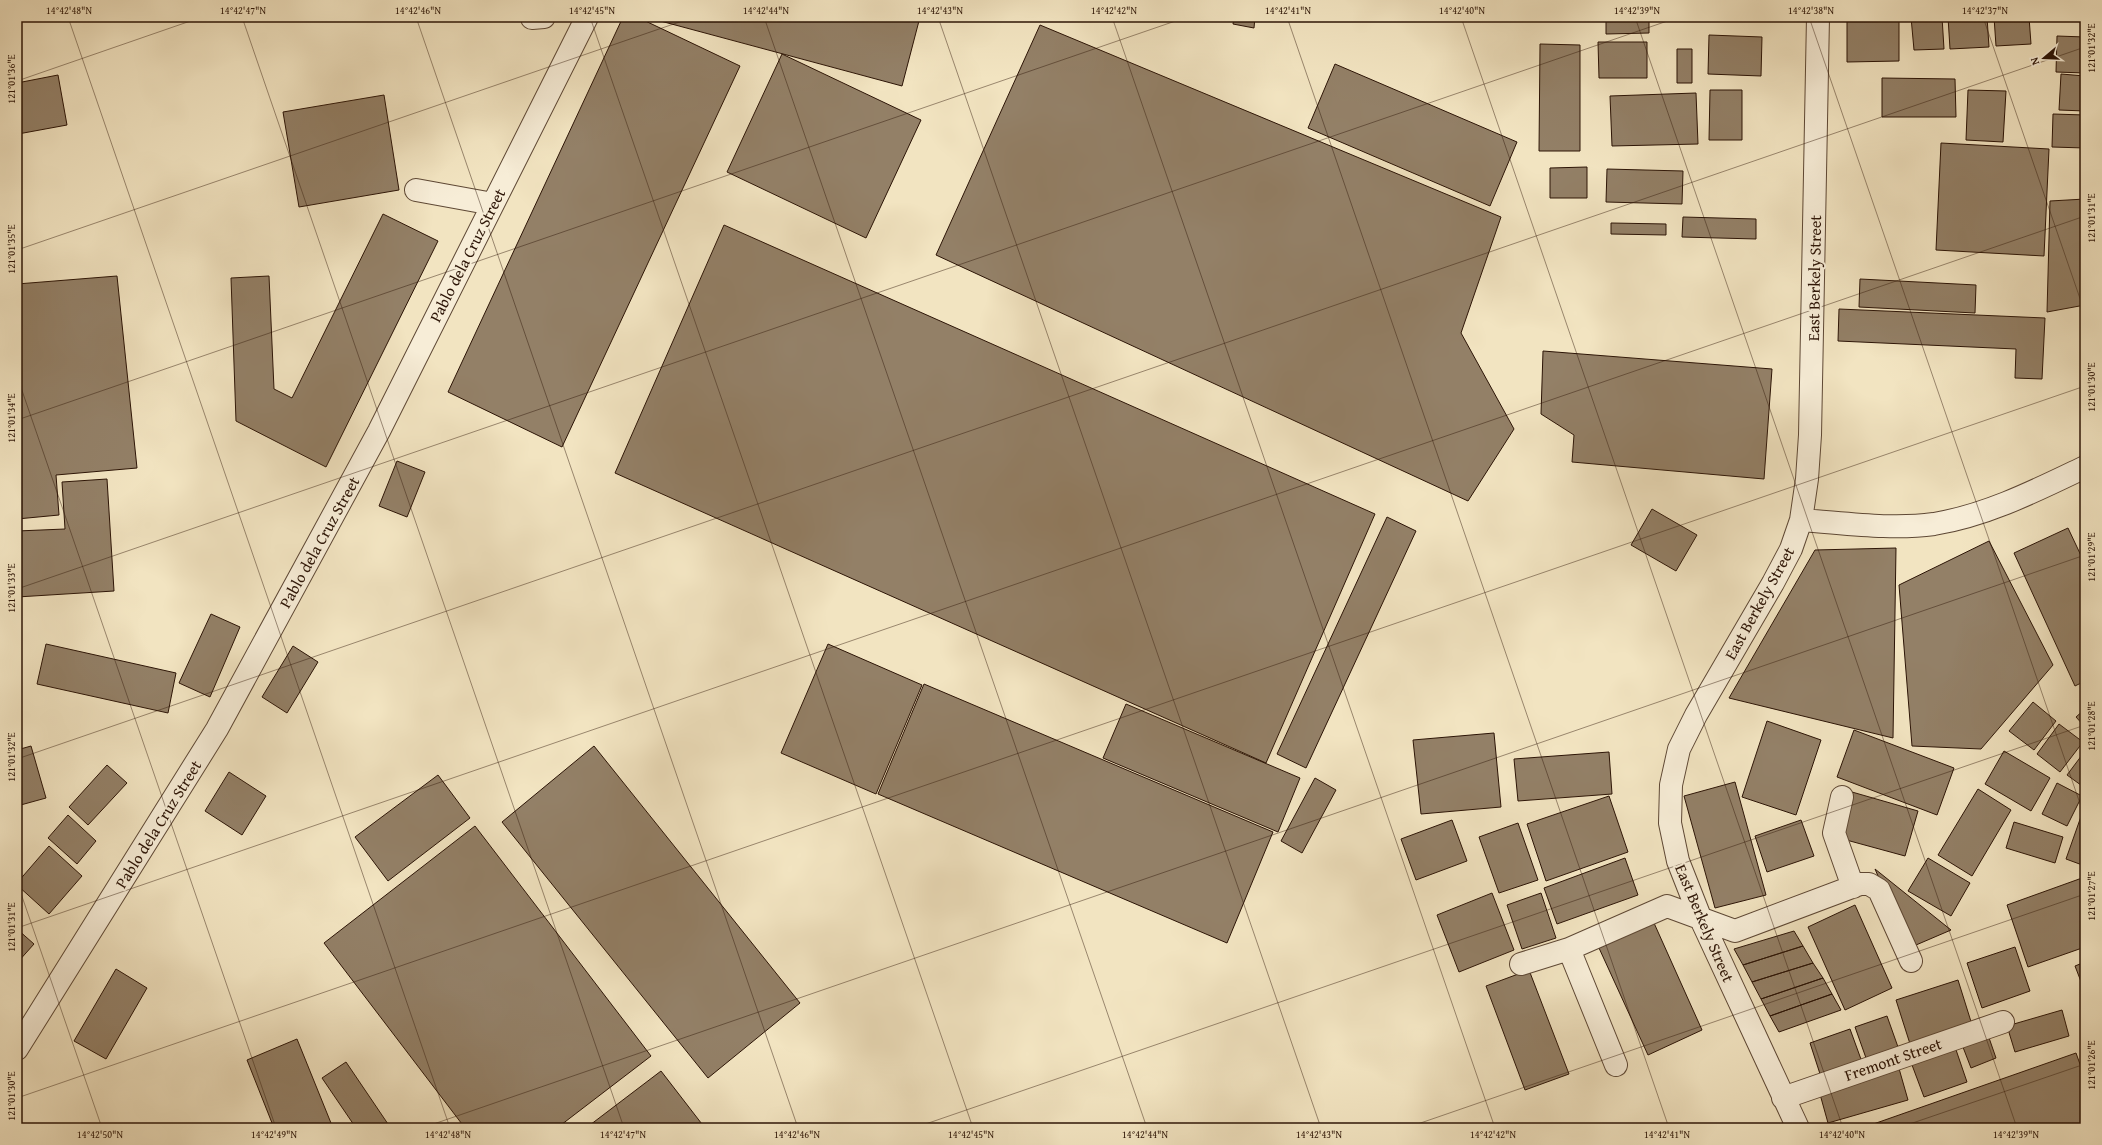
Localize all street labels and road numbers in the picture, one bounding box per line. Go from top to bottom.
street label: Pablo dela Cruz Street [423,184,511,326]
street label: East Berkely Street [1801,214,1827,341]
street label: Pablo dela Cruz Street [273,472,365,612]
street label: East Berkely Street [1718,542,1800,664]
street label: Pablo dela Cruz Street [109,755,207,893]
street label: East Berkely Street [1669,860,1741,986]
street label: Fremont Street [1841,1031,1945,1087]

